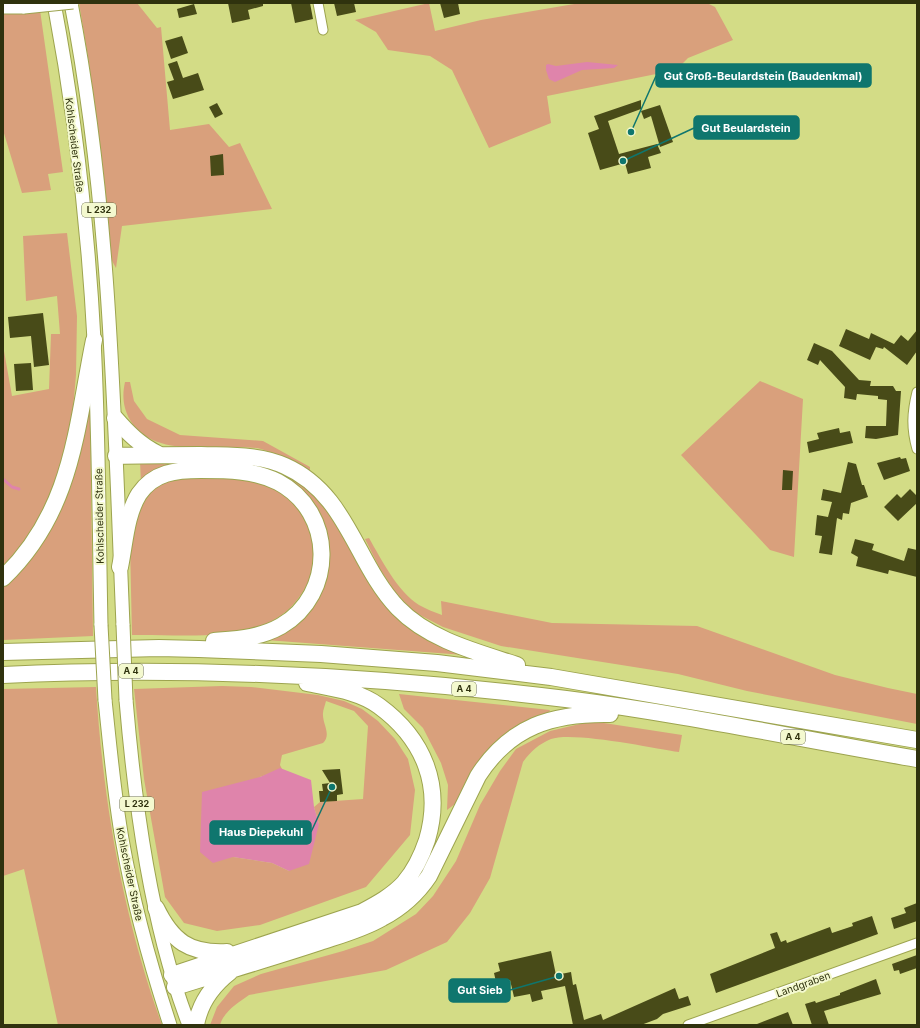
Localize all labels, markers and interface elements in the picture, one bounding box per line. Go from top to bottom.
callout: Gut Groß-Beulardstein (Baudenkmal) [656,64,871,87]
text: Gut Groß-Beulardstein (Baudenkmal) [664,69,862,83]
street label: Kohlscheider Straße [63,97,87,193]
callout: Gut Beulardstein [694,116,799,139]
text: Gut Beulardstein [701,121,791,135]
road number: L 232 [82,203,116,217]
street label: Kohlscheider Straße [92,468,106,564]
road number: A 4 [119,664,143,678]
road number: A 4 [452,682,476,696]
road number: A 4 [781,730,805,744]
road number: L 232 [120,797,154,811]
callout: Haus Diepekuhl [210,821,311,844]
text: Haus Diepekuhl [219,825,303,839]
street label: Kohlscheider Straße [114,826,146,922]
street label: Landgraben [774,969,832,999]
callout: Gut Sieb [449,979,510,1002]
text: Gut Sieb [457,983,503,997]

